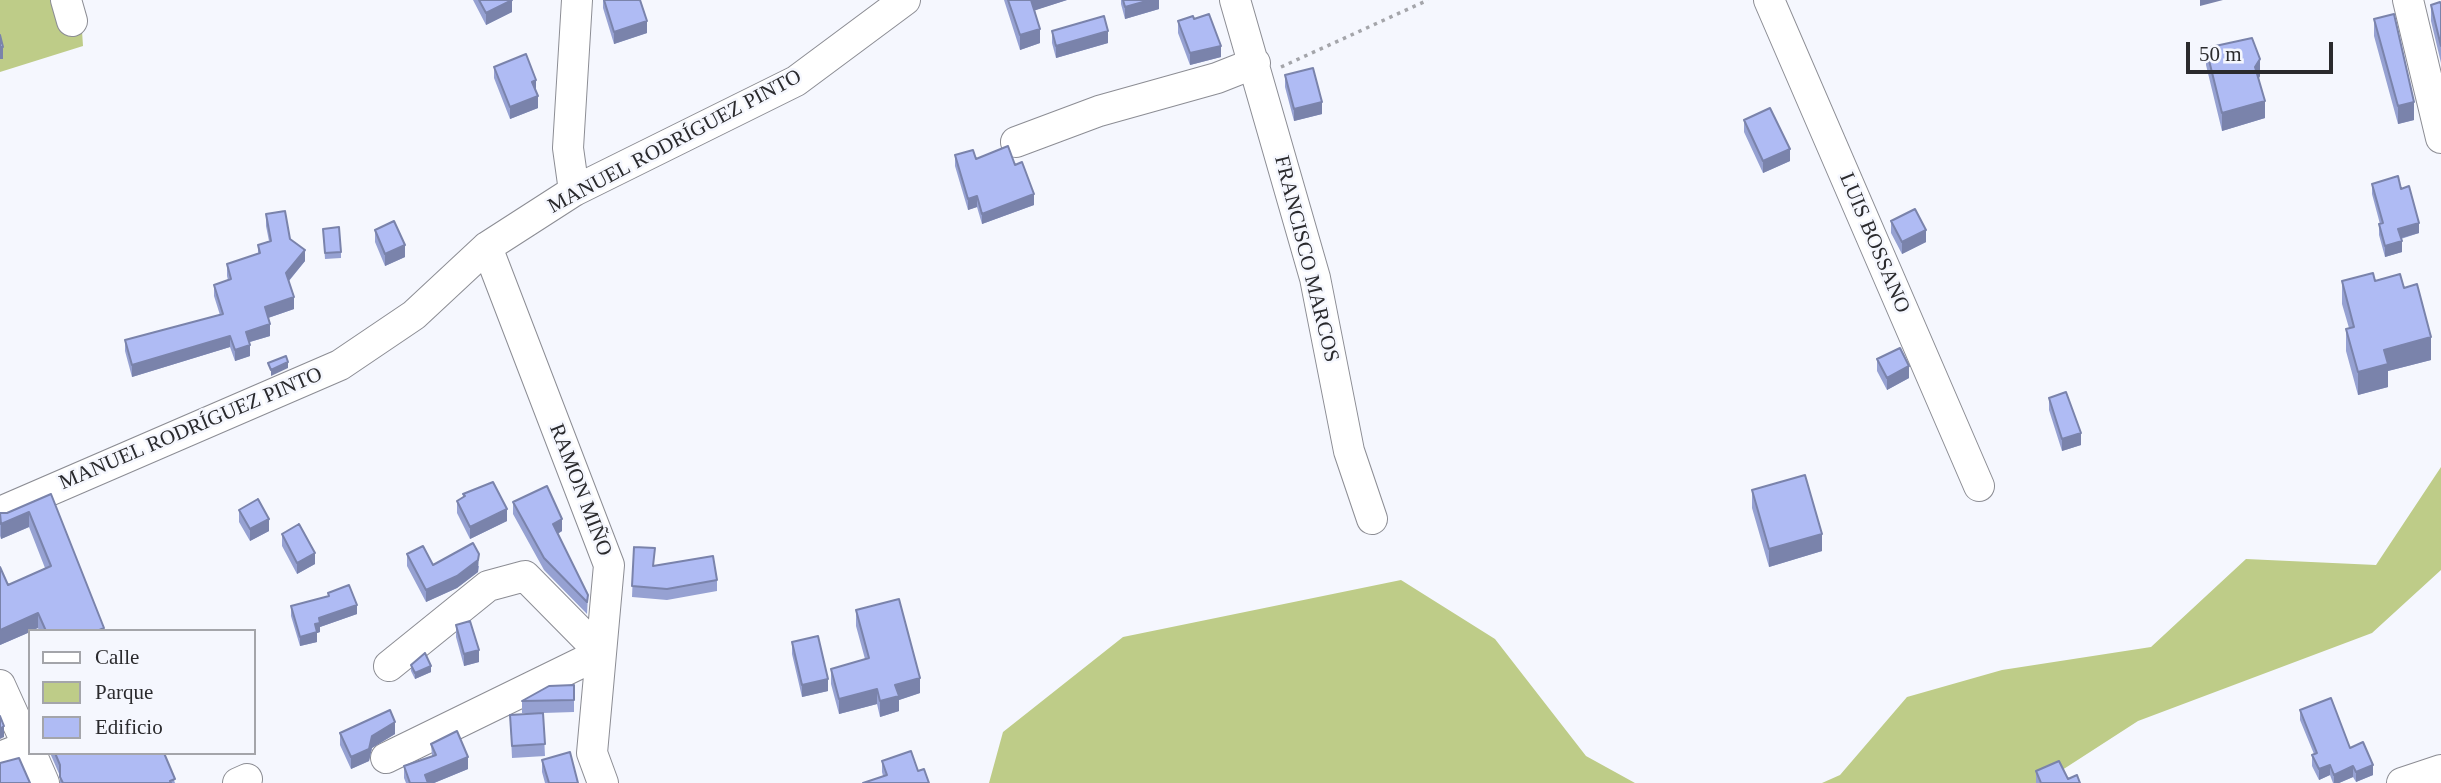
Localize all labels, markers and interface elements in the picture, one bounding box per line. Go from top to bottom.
scale bar [2189,28,2336,72]
text: 50 m [2199,42,2242,66]
street label: MANUEL RODRÍGUEZ PINTO [544,64,806,220]
street label: FRANCISCO MARCOS [1268,153,1344,365]
street label: LUIS BOSSANO [1833,169,1915,317]
street label: MANUEL RODRÍGUEZ PINTO [56,362,326,496]
street label: RAMON MIÑO [543,420,617,560]
legend [28,629,256,755]
text: Calle [95,645,139,669]
text: Parque [95,680,153,704]
text: Edificio [95,715,163,739]

